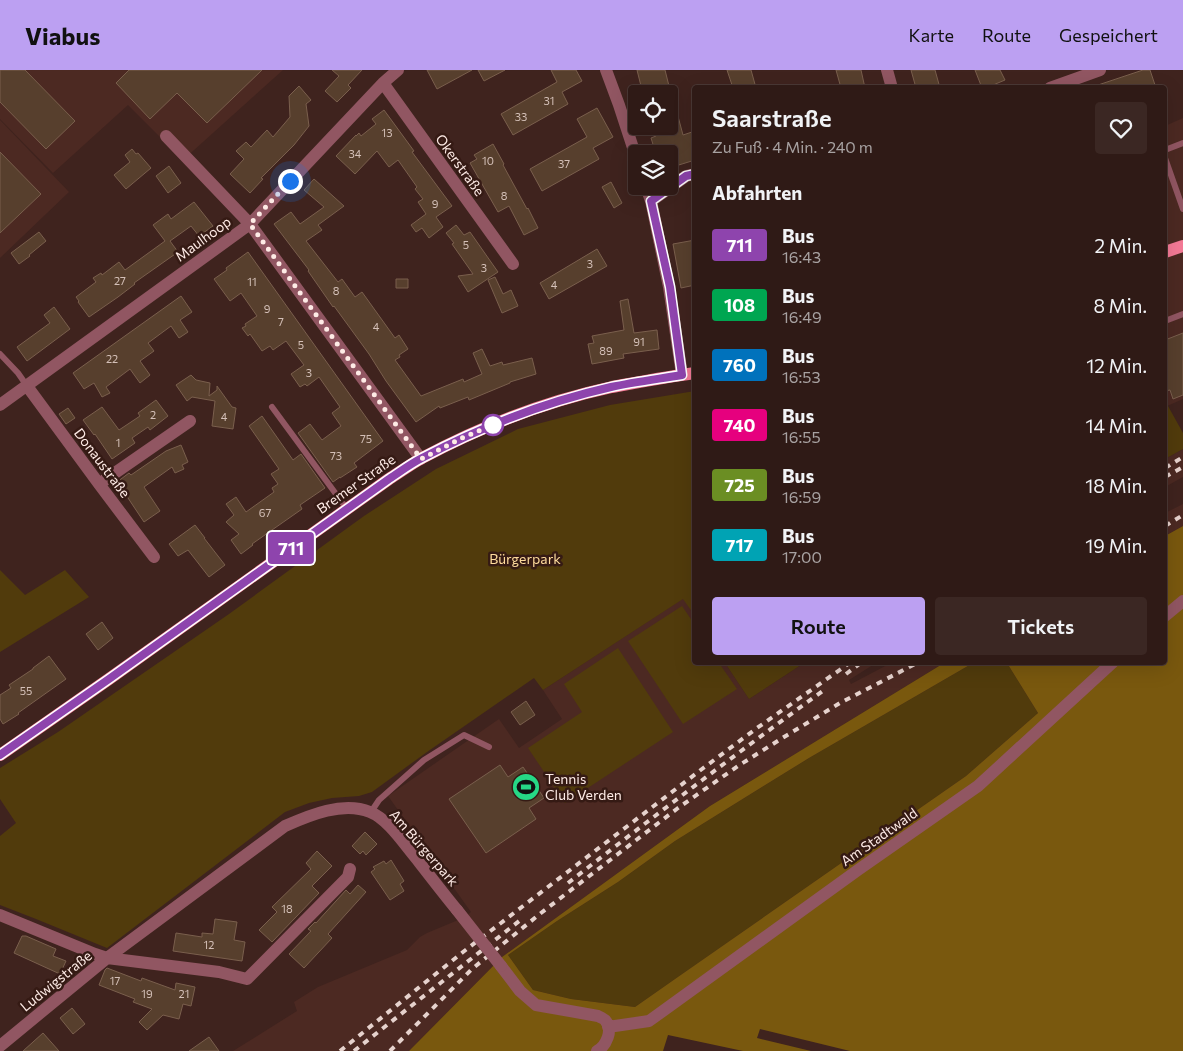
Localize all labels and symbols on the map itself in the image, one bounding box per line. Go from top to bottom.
house number: 31 [544,94,554,107]
house number: 33 [515,110,527,123]
house number: 13 [382,126,392,139]
street label: Okerstraße [432,131,488,199]
house number: 34 [349,147,362,160]
house number: 10 [482,154,494,167]
house number: 37 [558,157,570,170]
your location [278,169,303,194]
house number: 8 [501,189,508,202]
house number: 9 [432,197,439,210]
street label: Maulhoop [171,213,234,265]
house number: 5 [463,238,469,251]
house number: 3 [587,257,593,270]
house number: 3 [481,261,487,274]
house number: 27 [114,274,126,287]
house number: 11 [247,275,257,288]
house number: 4 [551,278,558,291]
house number: 8 [333,284,340,297]
house number: 9 [264,302,271,315]
house number: 7 [278,315,284,328]
house number: 4 [373,320,380,333]
house number: 91 [633,335,645,348]
house number: 5 [298,338,304,351]
house number: 89 [599,344,613,357]
house number: 22 [106,352,118,365]
house number: 3 [306,366,312,379]
house number: 2 [150,408,156,421]
house number: 4 [221,410,228,423]
unlabelled marker [482,414,504,436]
street label: Donaustraße [71,425,134,501]
house number: 75 [360,432,372,445]
house number: 1 [116,436,120,449]
house number: 73 [330,449,342,462]
street label: Bremer Straße [313,450,398,517]
house number: 67 [259,506,271,519]
line badge: 711 [262,532,320,564]
park label: Bürgerpark [489,550,561,567]
house number: 55 [20,684,32,697]
place label: Tennis Club Verden [545,770,622,803]
sports icon: Tennis Club Verden [511,772,541,802]
street label: Am Stadtwald [837,804,920,869]
street label: Am Bürgerpark [386,806,463,890]
house number: 18 [281,902,293,915]
house number: 12 [204,938,214,951]
street label: Ludwigstraße [17,947,95,1015]
house number: 17 [110,974,120,987]
house number: 19 [141,987,153,1000]
house number: 21 [179,987,189,1000]

